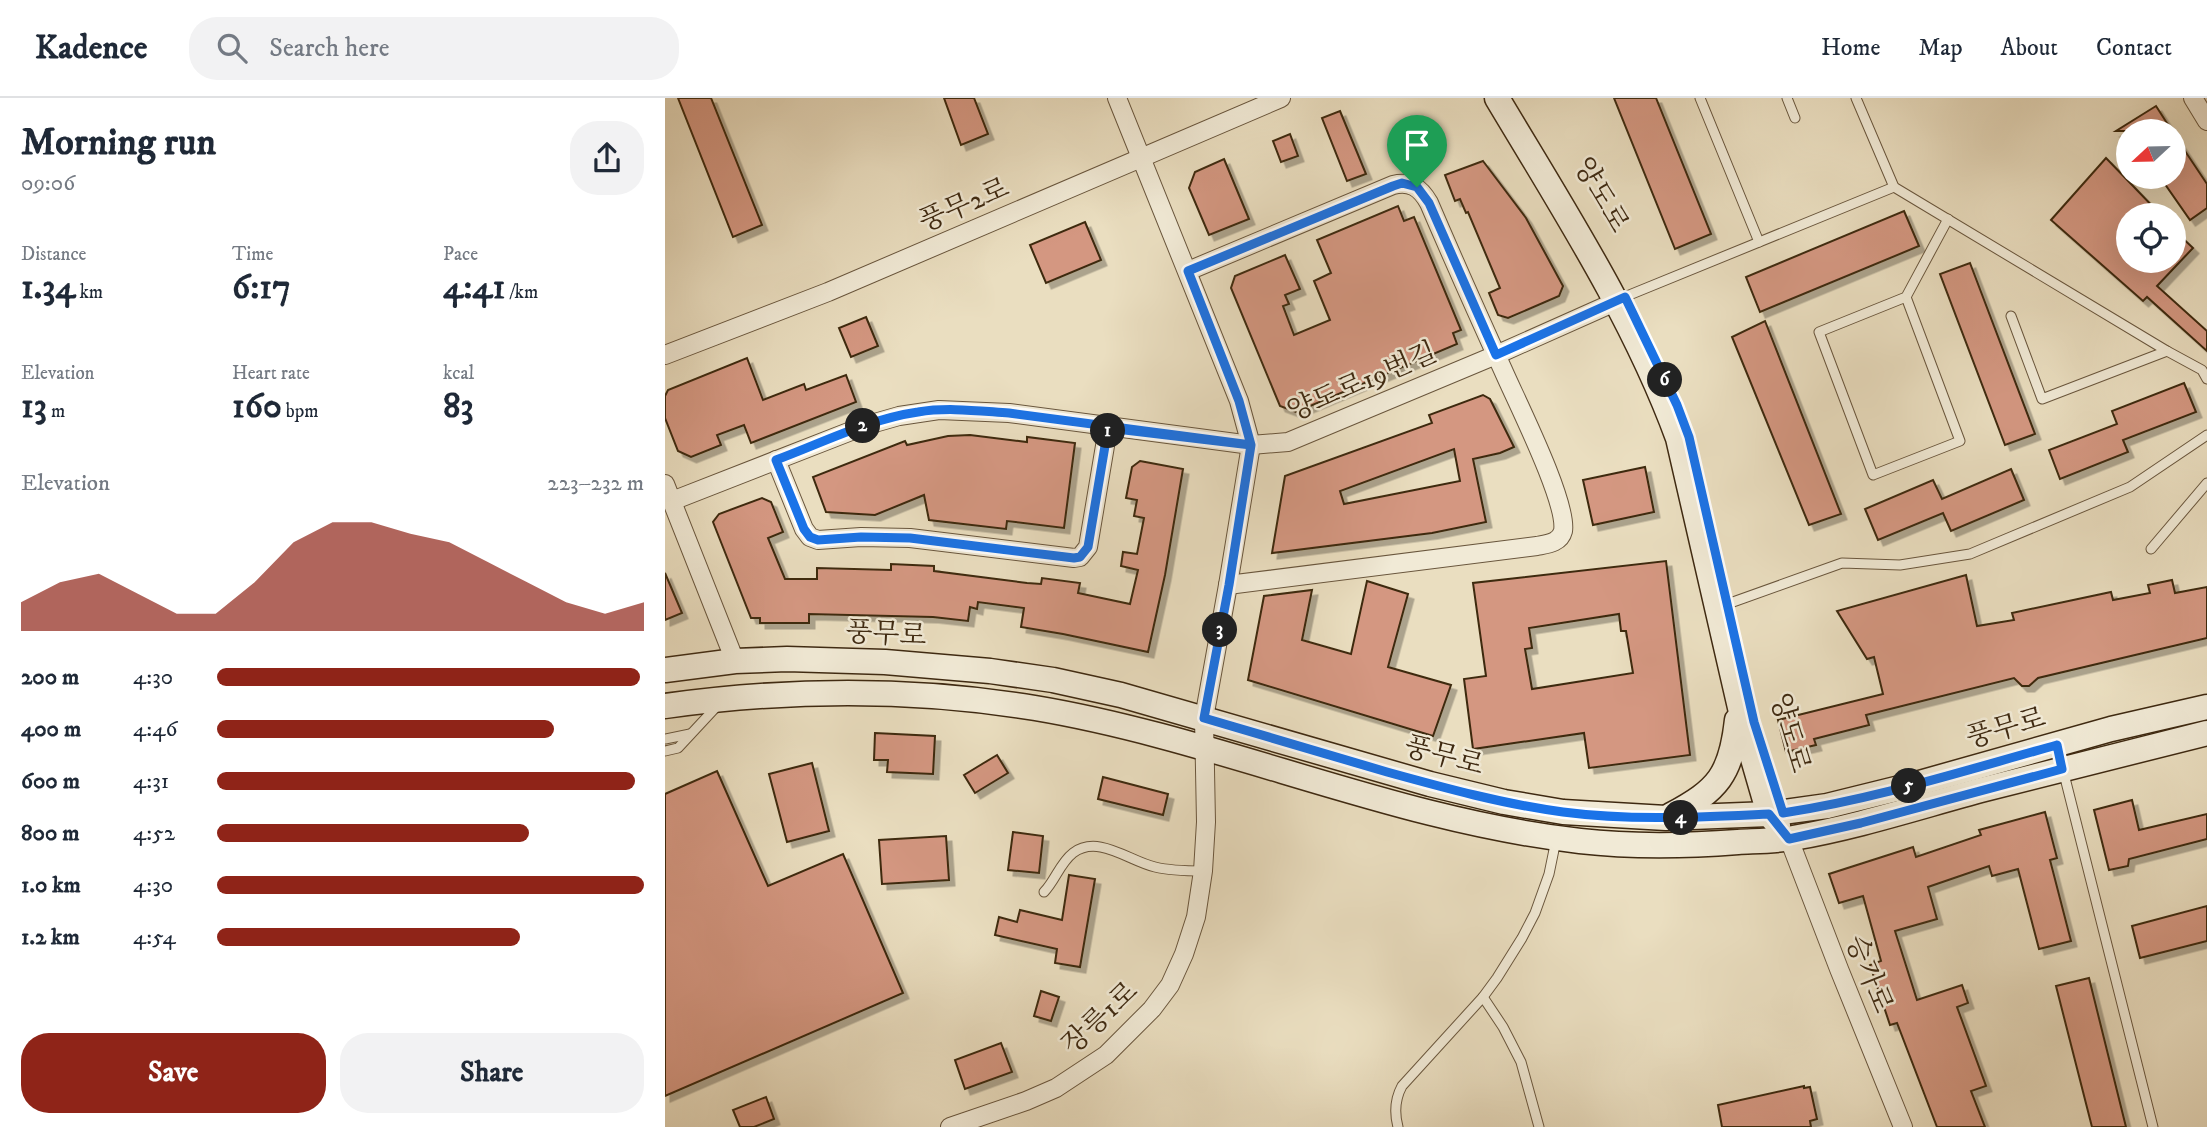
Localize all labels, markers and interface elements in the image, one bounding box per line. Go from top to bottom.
search box [189,17,679,80]
text: Kadence [35,28,147,69]
icon: search [213,29,251,67]
text: Search here [269,32,390,65]
text: Home [1821,33,1880,63]
text: Map [1918,33,1963,63]
text: About [2001,33,2058,63]
text: Contact [2096,33,2172,63]
pin [1387,115,1447,187]
text: Morning run [21,119,216,167]
north arrow [2116,119,2186,189]
map controls [2116,119,2186,273]
button: share [570,121,644,195]
icon: arrive [1398,126,1436,164]
street label: 양도로 [1566,151,1636,239]
text: 09:06 [21,169,75,198]
street label: 풍무2로 [913,170,1015,240]
button: locate [2116,203,2186,273]
text: Distance [21,243,86,266]
text: Time [232,243,273,266]
text: Pace [443,243,478,266]
text: 1.34 [21,266,75,310]
text: 6:17 [232,266,291,310]
text: 4:41 [443,266,505,310]
text: km [75,281,103,304]
text: /km [505,281,538,304]
street label: 양도로19번길 [1282,335,1442,429]
text: Elevation [21,362,95,385]
text: Heart rate [232,362,310,385]
text: kcal [443,362,474,385]
pin: 6 [1647,362,1683,398]
text: 6 [1660,368,1669,391]
text: 13 [21,385,47,429]
text: 160 [232,385,282,429]
text: 83 [443,385,474,429]
text: m [47,400,65,423]
text: bpm [282,400,319,423]
pin: 2 [845,408,881,444]
text: 2 [858,414,867,437]
pin: 1 [1091,414,1125,448]
text: 1 [1104,419,1111,442]
text: Elevation [21,469,110,498]
text: 223–232 m [547,469,644,498]
pin: 3 [1203,612,1237,648]
street label: 풍무로 [845,614,927,654]
text: 3 [1216,618,1223,641]
text: 200 m [21,663,79,692]
text: 4:30 [133,663,173,692]
street label: 양도로 [1762,689,1818,777]
street label: 풍무로 [1962,700,2050,756]
text: 400 m [21,715,81,744]
text: 4:46 [133,715,177,744]
street label: 풍무로 [1400,729,1488,783]
text: 600 m [21,767,80,796]
text: 4:31 [133,767,169,796]
pin: 5 [1891,768,1927,804]
text: 5 [1904,774,1913,797]
pin: 4 [1663,800,1699,836]
text: 4 [1675,806,1686,829]
text: 800 m [21,819,79,848]
text: 4:52 [133,819,175,848]
text: 1.0 km [21,871,81,900]
text: 4:30 [133,871,173,900]
text: 1.2 km [21,923,80,952]
text: 4:54 [133,923,176,952]
street label: 승가로 [1838,930,1900,1018]
street label: 장릉1로 [1055,974,1145,1062]
button: Save [21,1033,326,1113]
button: Share [340,1033,644,1113]

